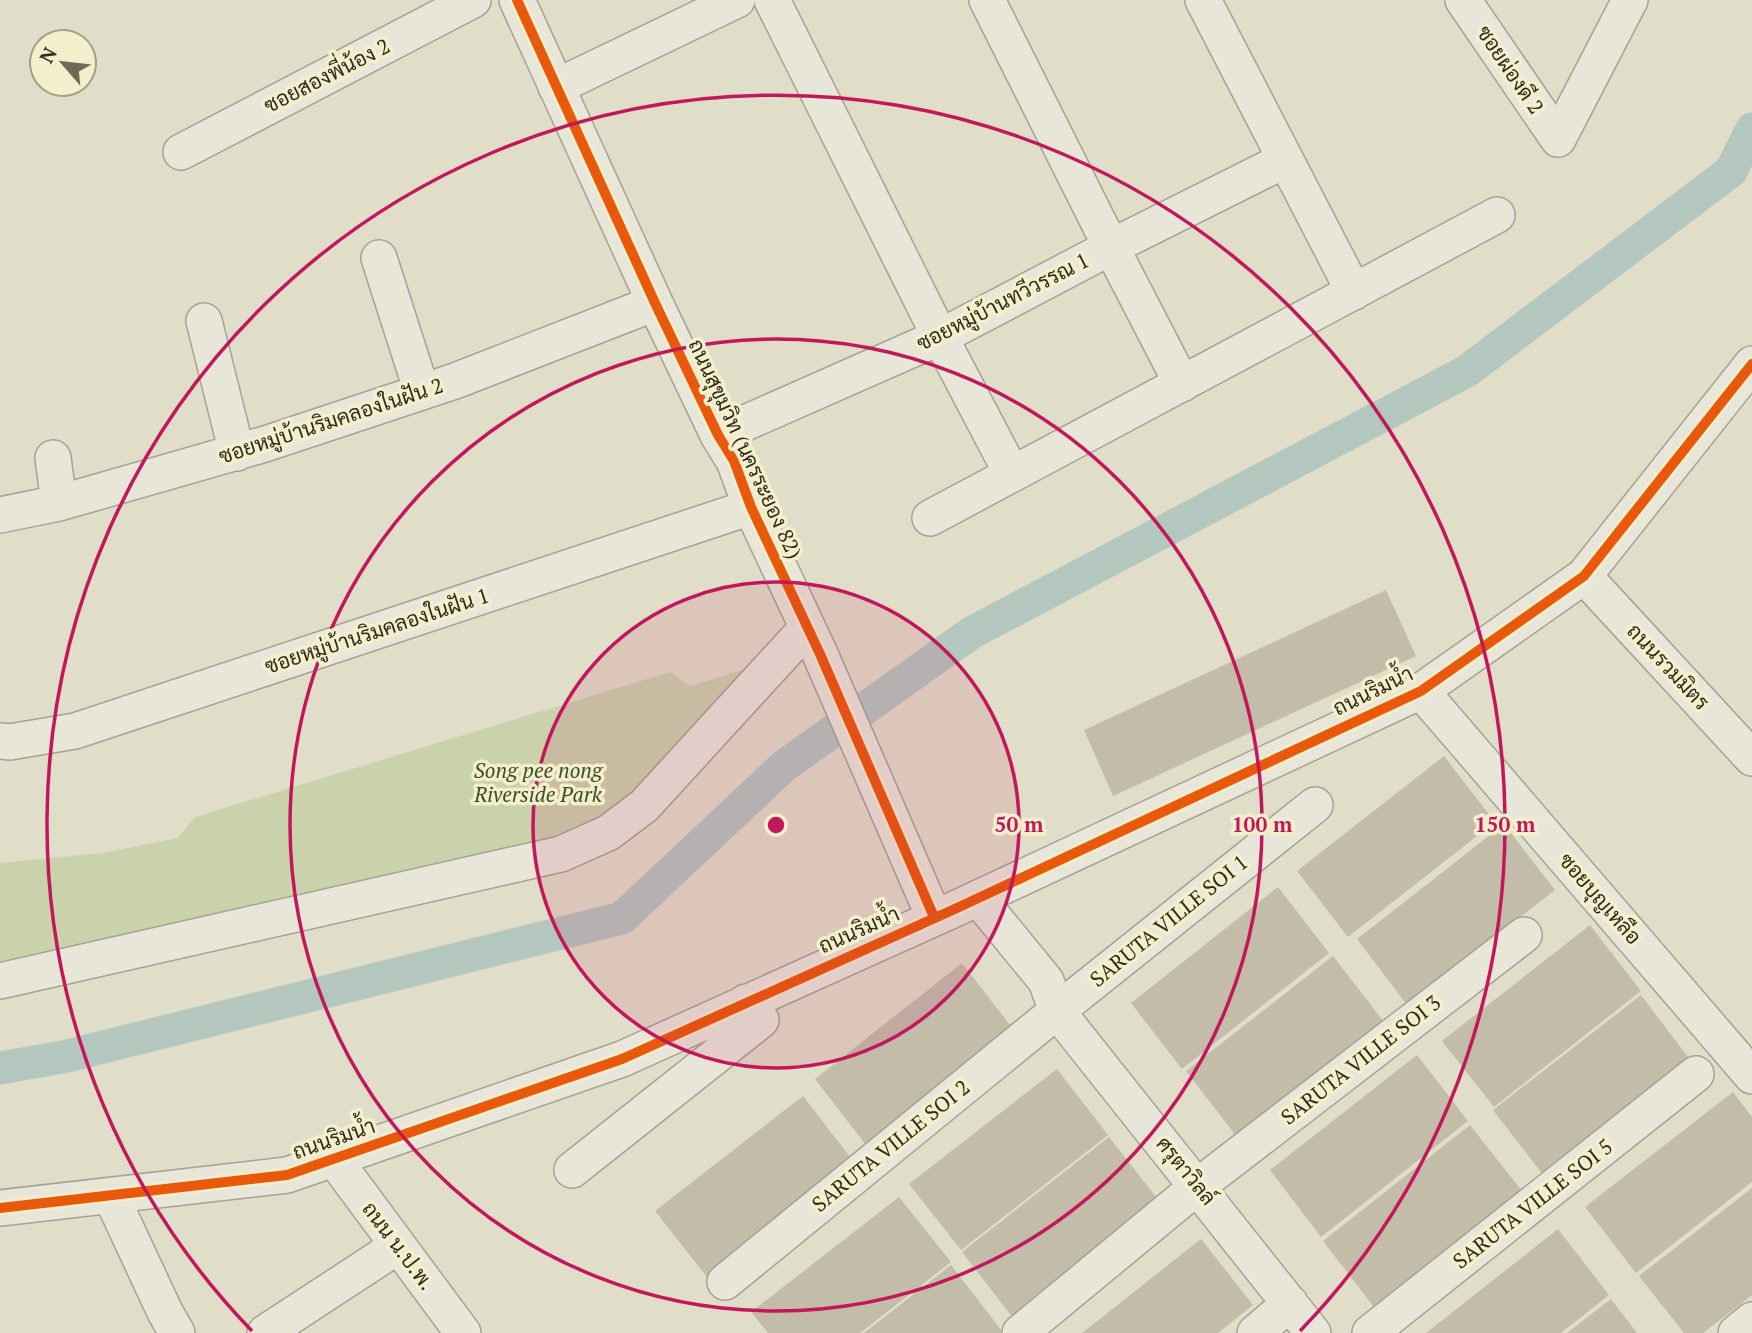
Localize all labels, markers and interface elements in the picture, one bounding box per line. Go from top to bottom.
street label: ซอยผ่องดี 2 [1471,20,1551,119]
street label: ซอยสองพี่น้อง 2 [256,27,394,119]
north arrow [28,28,98,98]
text: N [33,42,62,67]
street label: ซอยหมู่บ้านทวีวรรณ 1 [912,246,1094,358]
street label: ถนนสุขุมวิท (นครระยอง 82) [682,334,809,563]
street label: ซอยหมู่บ้านริมคลองในฝัน 2 [215,371,447,471]
street label: ซอยหมู่บ้านริมคลองในฝัน 1 [261,581,493,681]
street label: ถนนรวมมิตร [1621,617,1716,716]
street label: ถนนริมน้ำ [1327,656,1417,721]
park label: Song pee nong Riverside Park [473,756,604,808]
text: 50 m [995,810,1044,838]
text: 100 m [1232,810,1293,838]
text: 150 m [1475,810,1536,838]
centre of rings [764,813,788,837]
street label: ซอยบุญเหลือ [1552,847,1648,951]
street label: SARUTA VILLE SOI 1 [1084,848,1253,993]
street label: ถนนริมน้ำ [813,896,903,959]
street label: SARUTA VILLE SOI 3 [1275,988,1446,1130]
street label: SARUTA VILLE SOI 2 [806,1073,975,1218]
street label: ถนนริมน้ำ [288,1108,379,1165]
street label: ศรุตาวิลล์ [1150,1130,1223,1211]
street label: SARUTA VILLE SOI 5 [1447,1132,1618,1274]
street label: ถนน น.ป.พ. [356,1195,441,1295]

